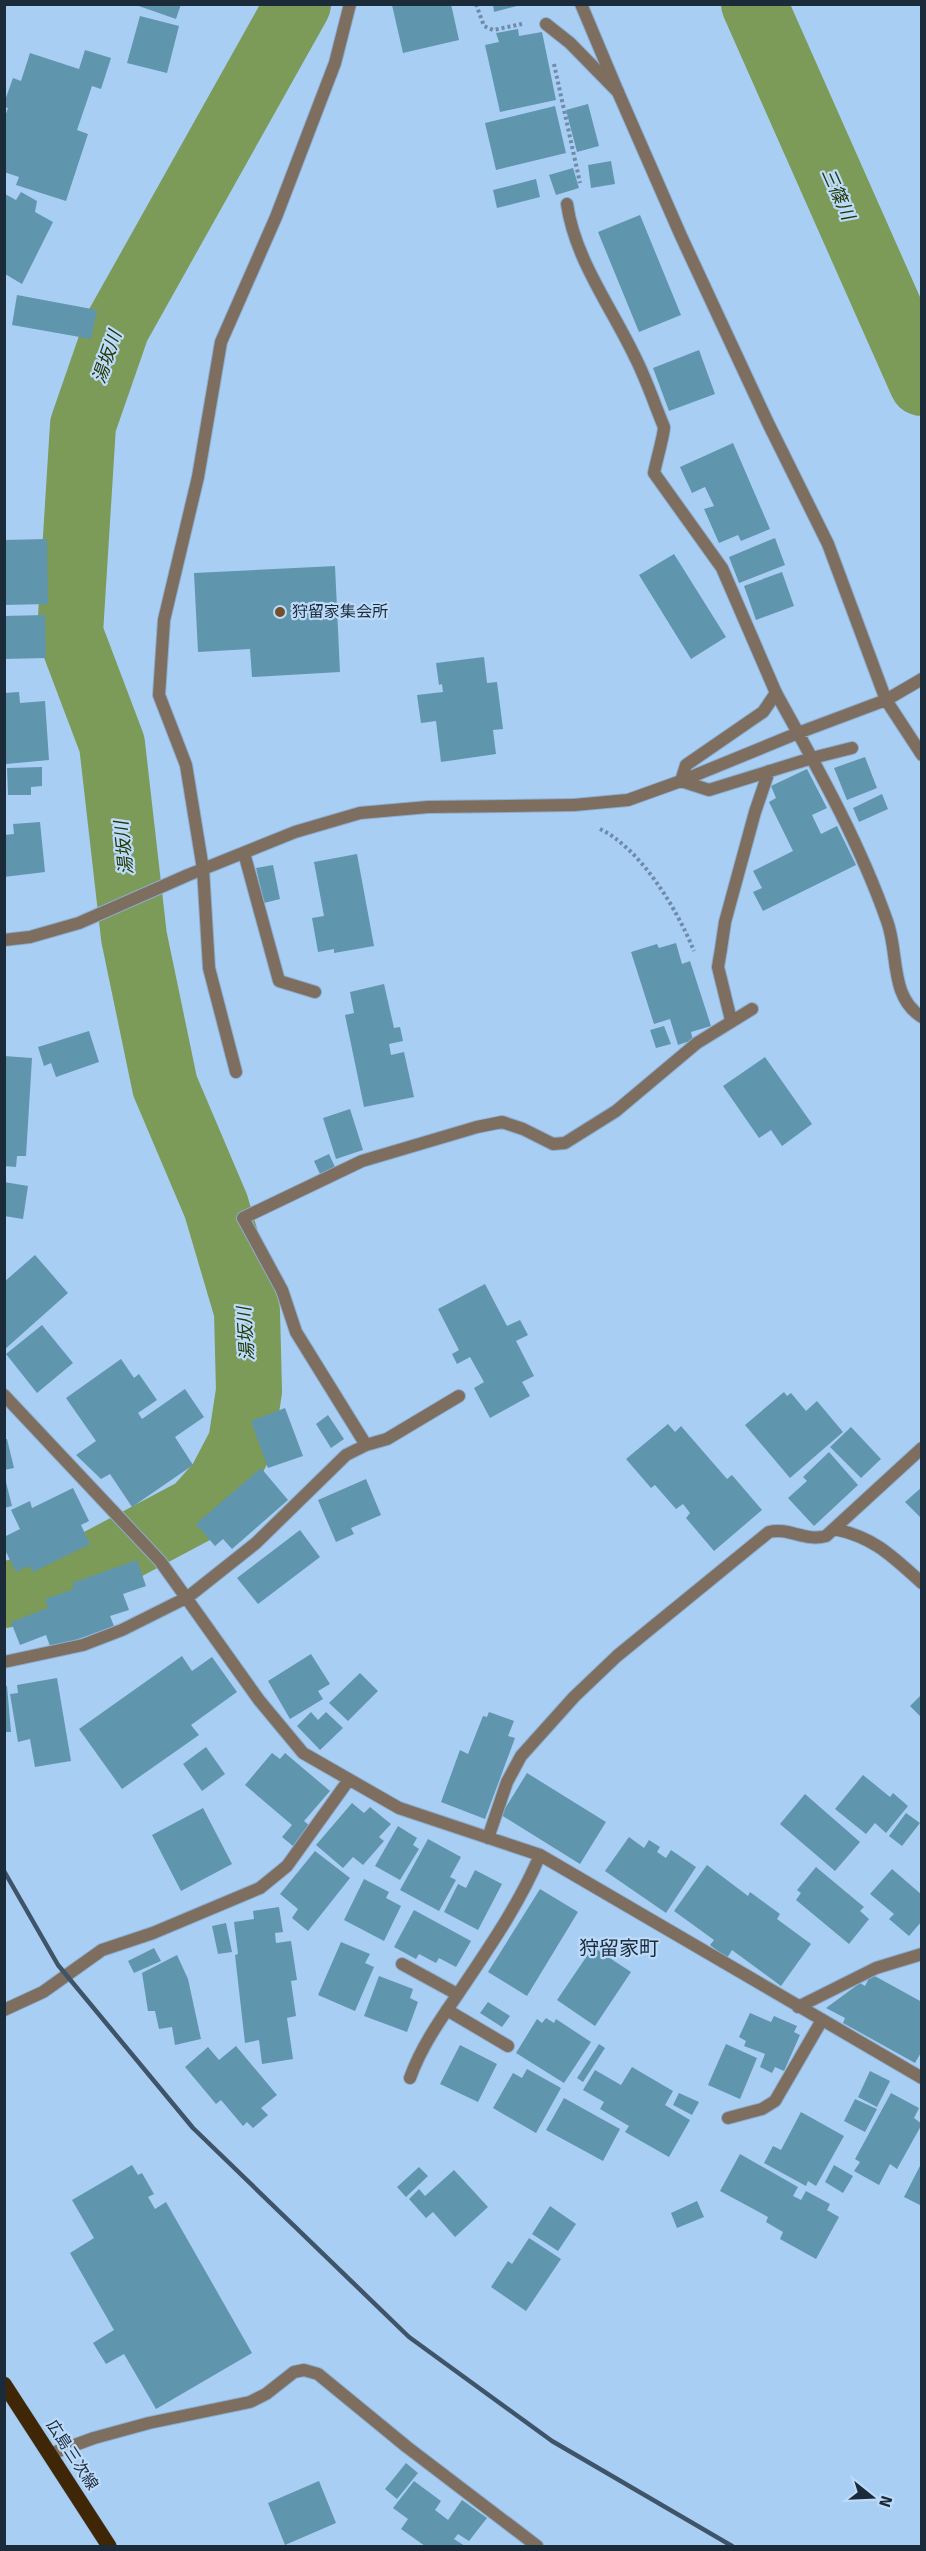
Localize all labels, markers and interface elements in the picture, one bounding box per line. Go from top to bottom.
water label: 三篠川 [817,165,860,225]
water label: 湯坂川 [88,326,127,386]
place label: 狩留家集会所 [292,602,388,622]
marker: 狩留家集会所 [273,605,287,619]
water label: 湯坂川 [110,818,138,876]
water label: 湯坂川 [233,1304,259,1362]
district label: 狩留家町 [579,1936,659,1961]
street label: 広島三次線 [42,2416,102,2494]
north arrow [842,2467,902,2527]
text: N [874,2493,897,2510]

